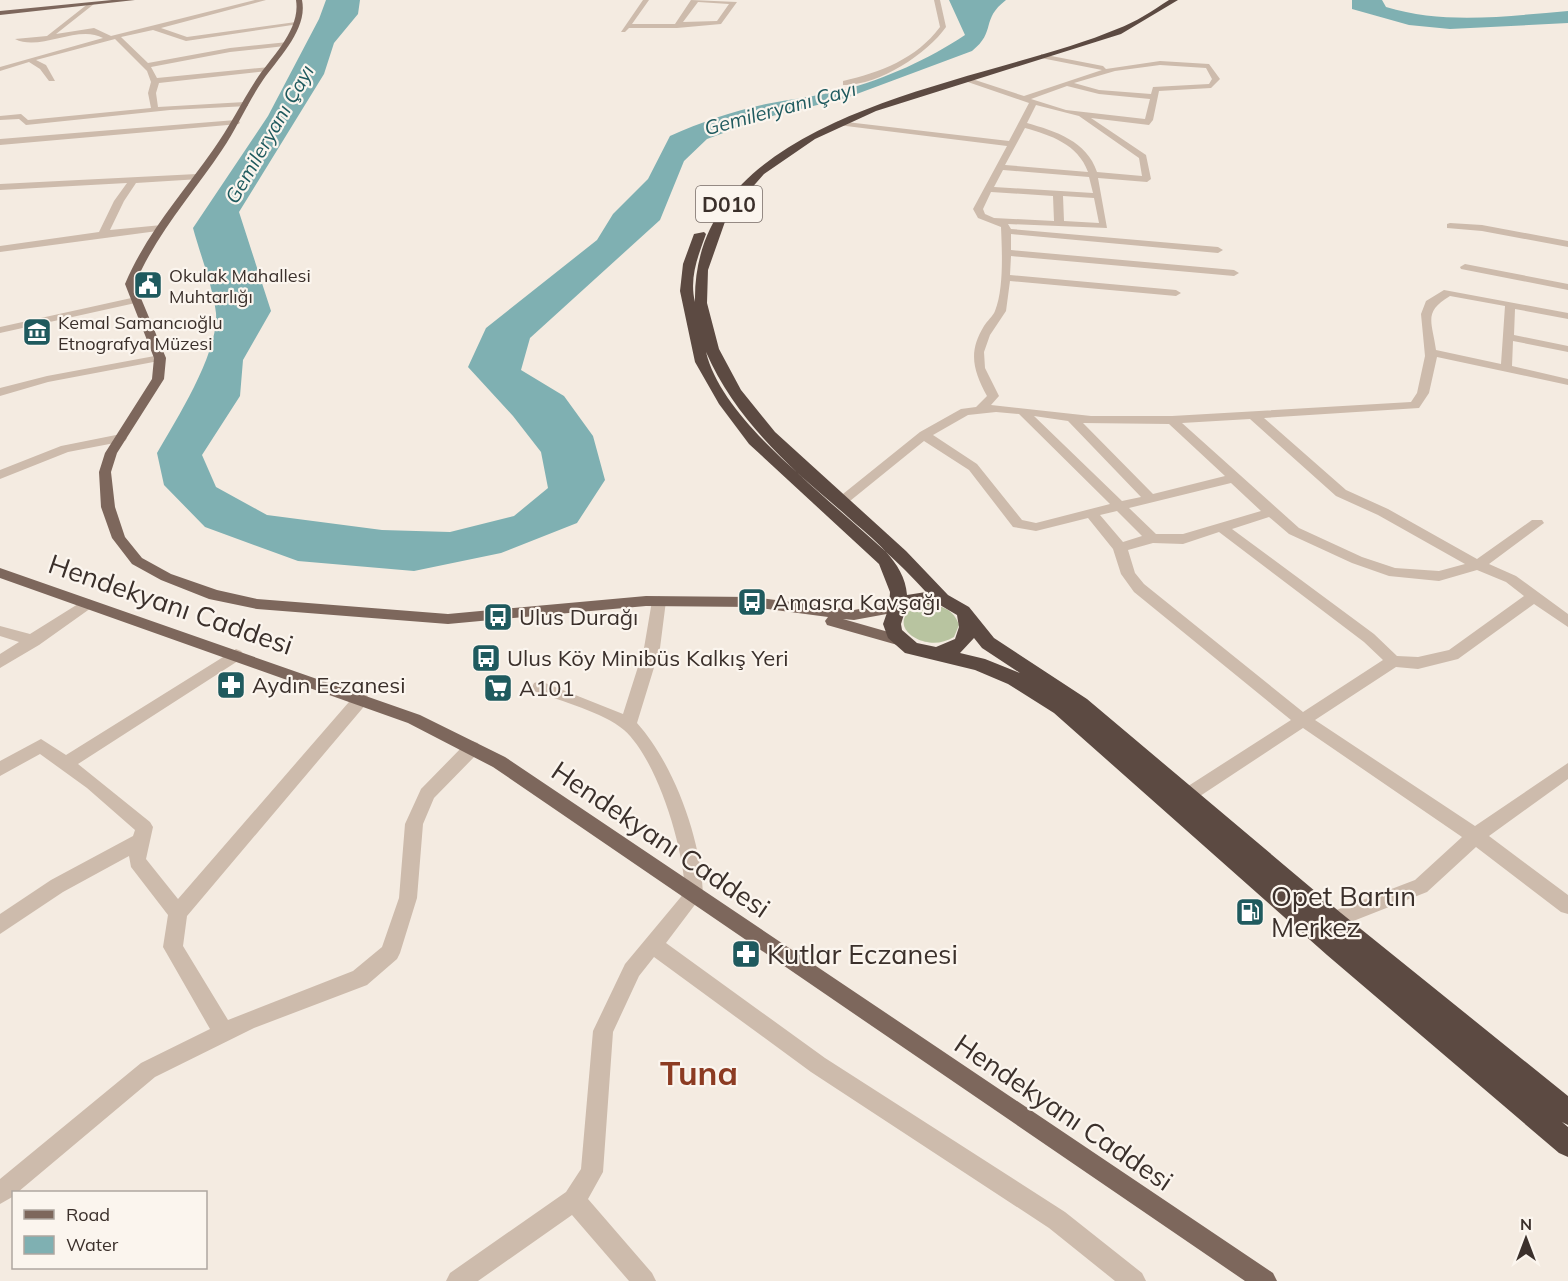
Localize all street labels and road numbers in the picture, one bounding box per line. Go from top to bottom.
road number: D010 [696,186,762,222]
street label: Hendekyanı Caddesi [44,546,298,662]
street label: Hendekyanı Caddesi [545,753,777,925]
street label: Hendekyanı Caddesi [948,1026,1180,1198]

